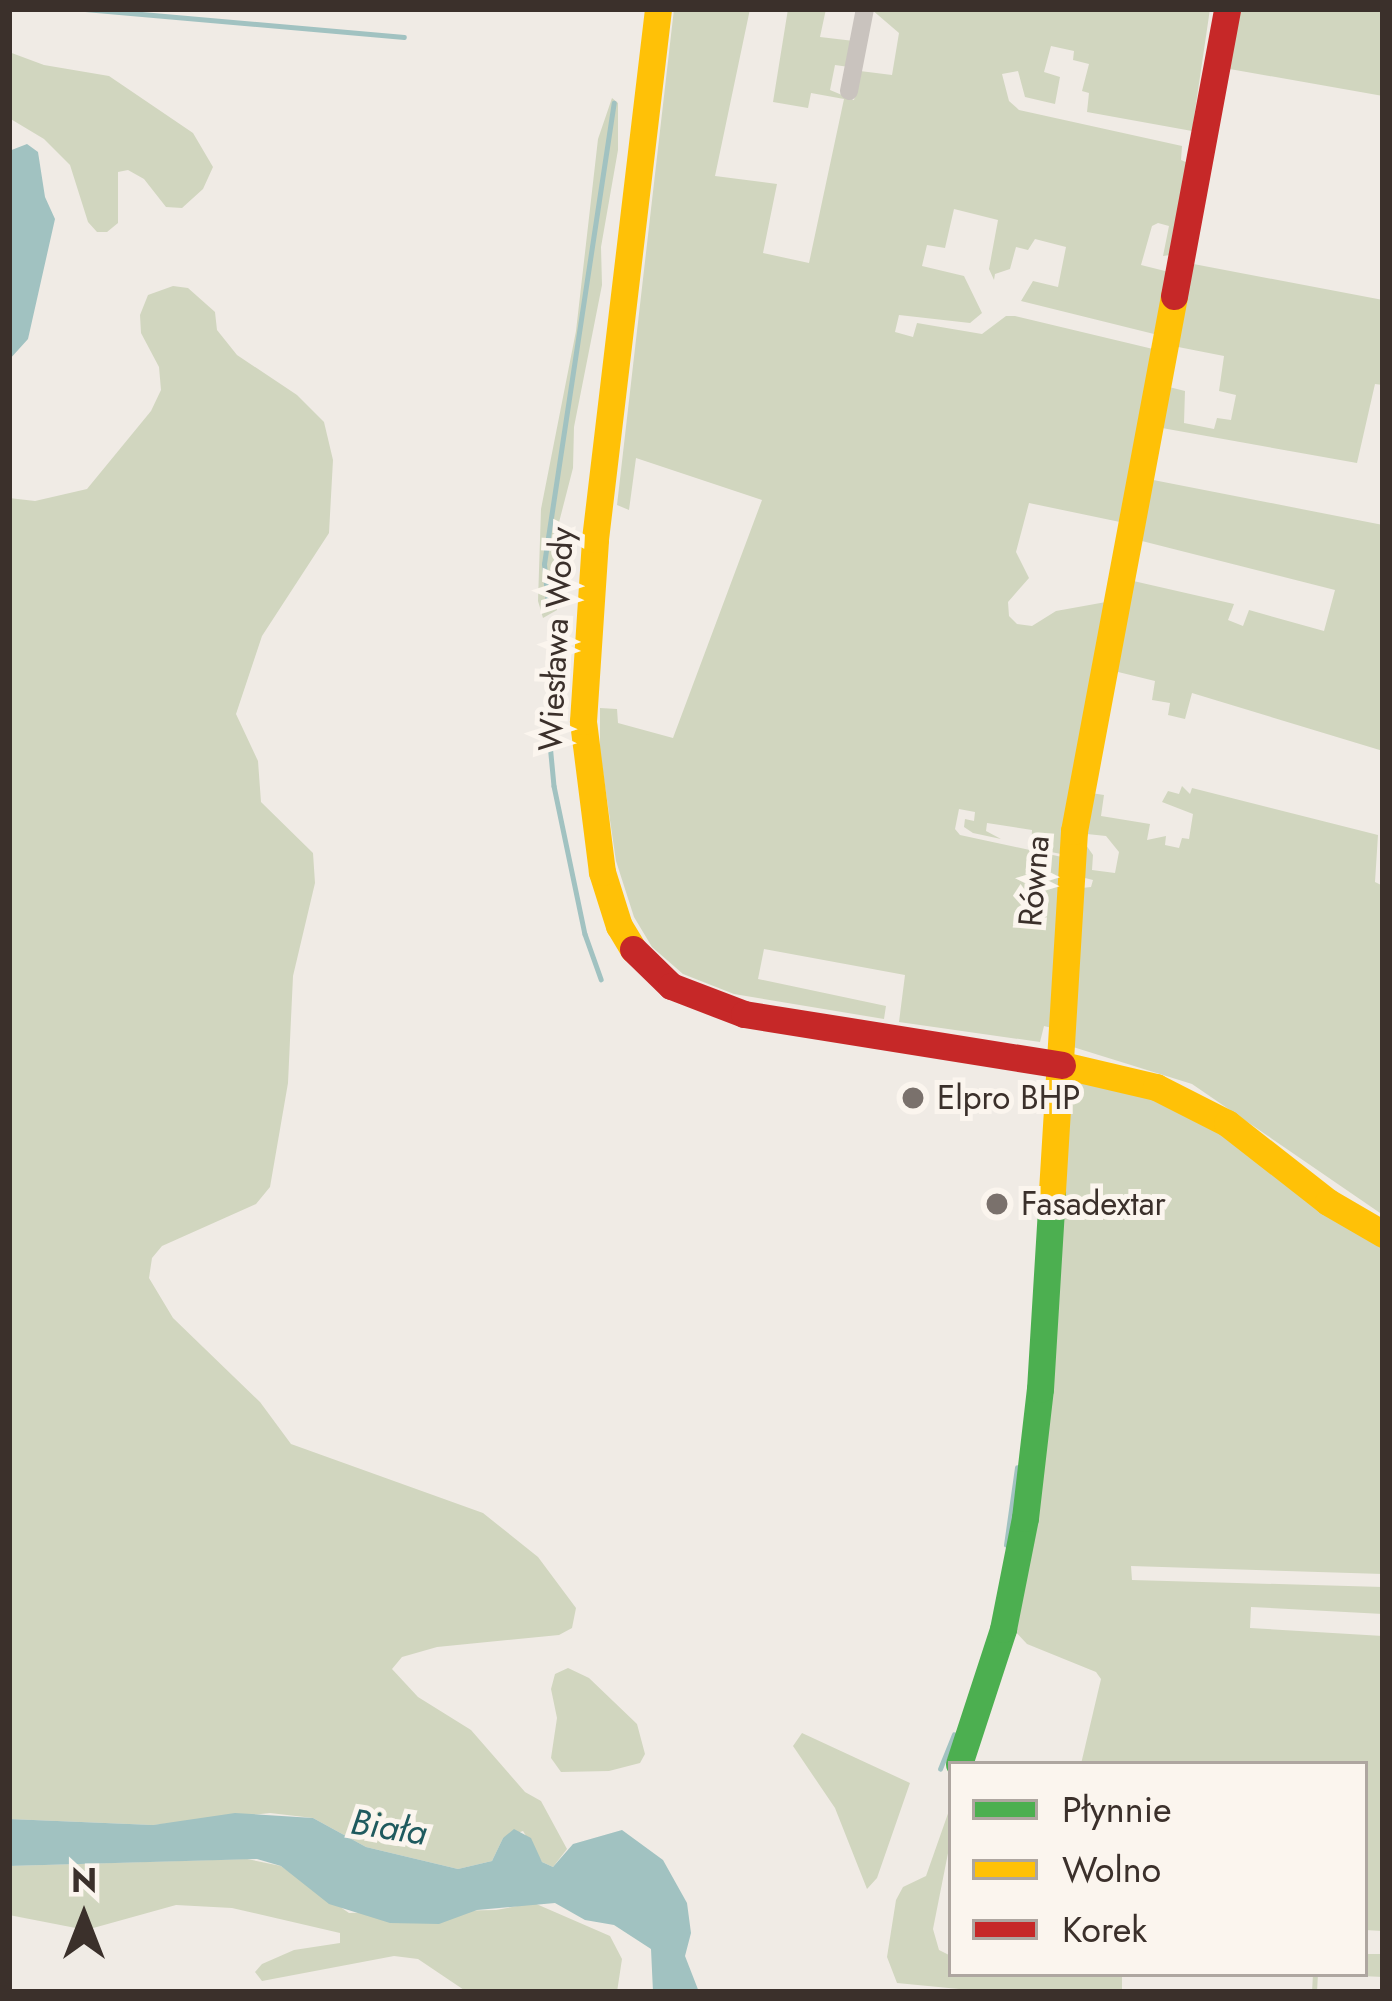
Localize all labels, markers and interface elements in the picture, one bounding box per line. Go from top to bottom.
street label: Wiesława Wody [530,526,582,752]
street label: Równa [1010,834,1058,928]
place label: Elpro BHP [937,1078,1080,1118]
marker: Elpro BHP [900,1085,926,1111]
place label: Fasadextar [1021,1184,1166,1224]
marker: Fasadextar [984,1191,1010,1217]
legend [948,1761,1368,1977]
text: Płynnie [1062,1783,1172,1835]
water label: Biała [348,1800,430,1854]
text: Wolno [1062,1843,1161,1895]
north arrow [24,1857,144,1977]
text: N [71,1857,97,1904]
text: Korek [1062,1903,1147,1955]

